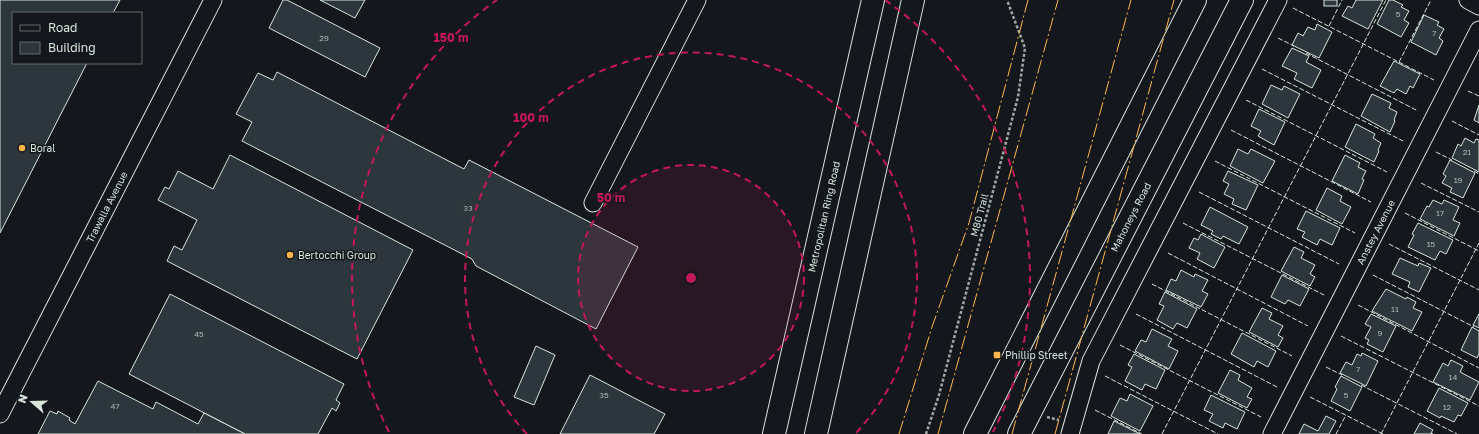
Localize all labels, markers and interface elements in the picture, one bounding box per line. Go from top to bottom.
house number: 5 [1396,9,1401,19]
legend [12,12,142,64]
text: Road [48,20,77,35]
house number: 7 [1432,28,1436,38]
text: 150 m [434,30,468,45]
house number: 29 [319,33,329,43]
text: Building [48,40,96,55]
text: 100 m [513,110,549,125]
place label: Boral [30,142,55,154]
marker: Boral [17,143,27,153]
house number: 21 [1463,147,1471,157]
street label: Metropolitan Ring Road [805,160,842,273]
street label: Trawalla Avenue [83,169,130,244]
house number: 19 [1454,175,1463,185]
street label: Mahoneys Road [1108,180,1153,254]
text: 50 m [597,190,625,205]
street label: M80 Trail [968,192,990,238]
street label: Anstey Avenue [1354,197,1397,266]
house number: 33 [463,203,473,213]
house number: 17 [1436,208,1444,218]
house number: 15 [1427,239,1436,249]
place label: Bertocchi Group [298,249,376,261]
marker: Bertocchi Group [285,250,295,260]
centre of rings [684,271,698,285]
house number: 11 [1391,304,1399,314]
house number: 9 [1378,328,1383,338]
house number: 45 [194,329,204,339]
place label: Phillip Street [1005,349,1068,361]
marker: Phillip Street [992,350,1002,360]
house number: 7 [1356,364,1360,374]
house number: 14 [1449,372,1457,382]
north arrow [12,382,52,422]
house number: 35 [599,390,609,400]
house number: 5 [1344,390,1349,400]
text: N [15,392,30,405]
house number: 47 [110,401,120,411]
house number: 12 [1443,402,1452,412]

